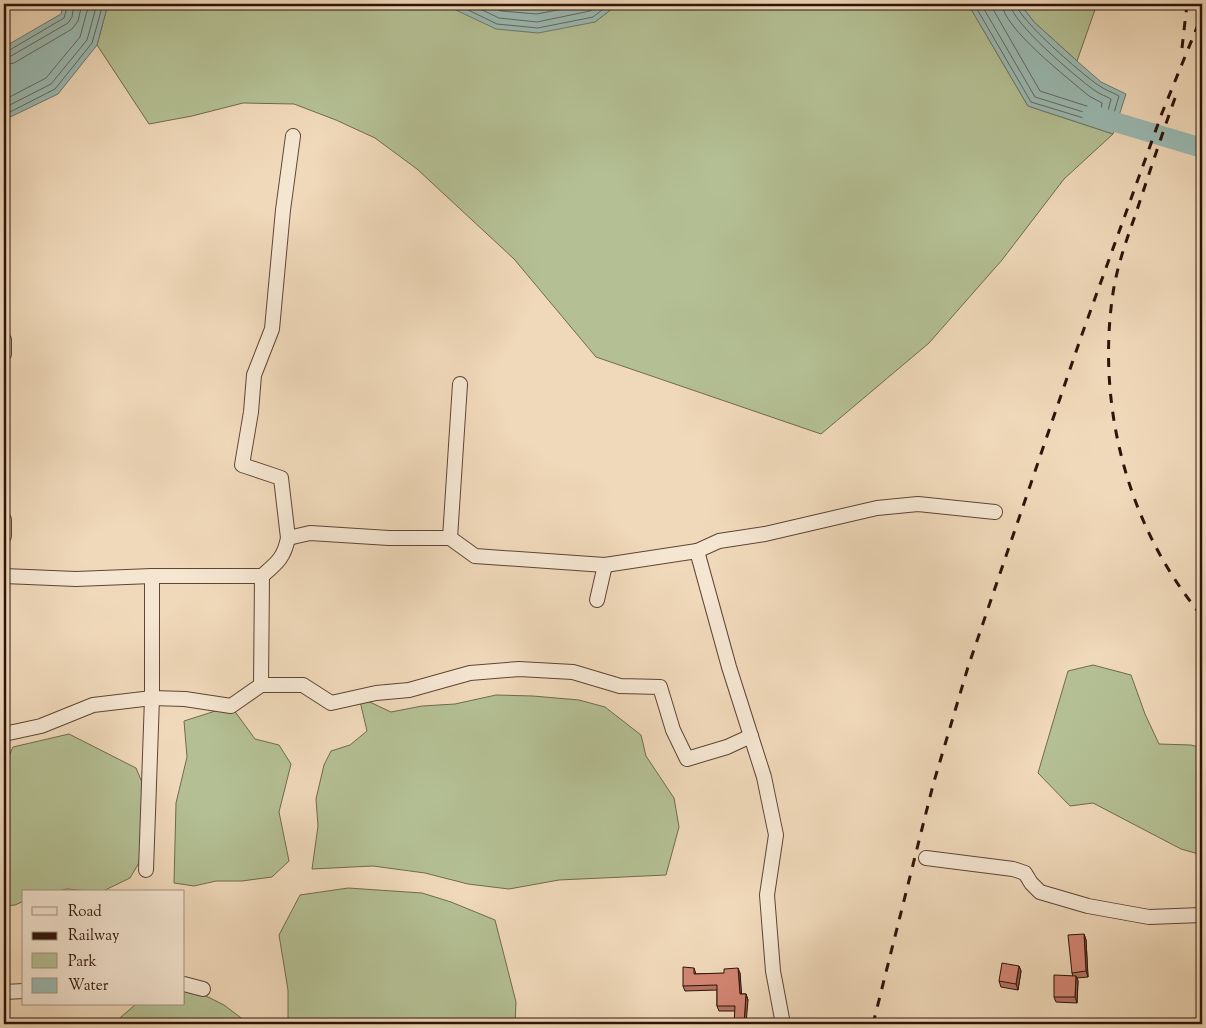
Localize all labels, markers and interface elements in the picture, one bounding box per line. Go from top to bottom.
legend [22,890,185,1006]
text: Road [68,902,102,923]
text: Railway [68,926,120,947]
text: Park [68,952,97,973]
text: Water [68,976,109,997]

